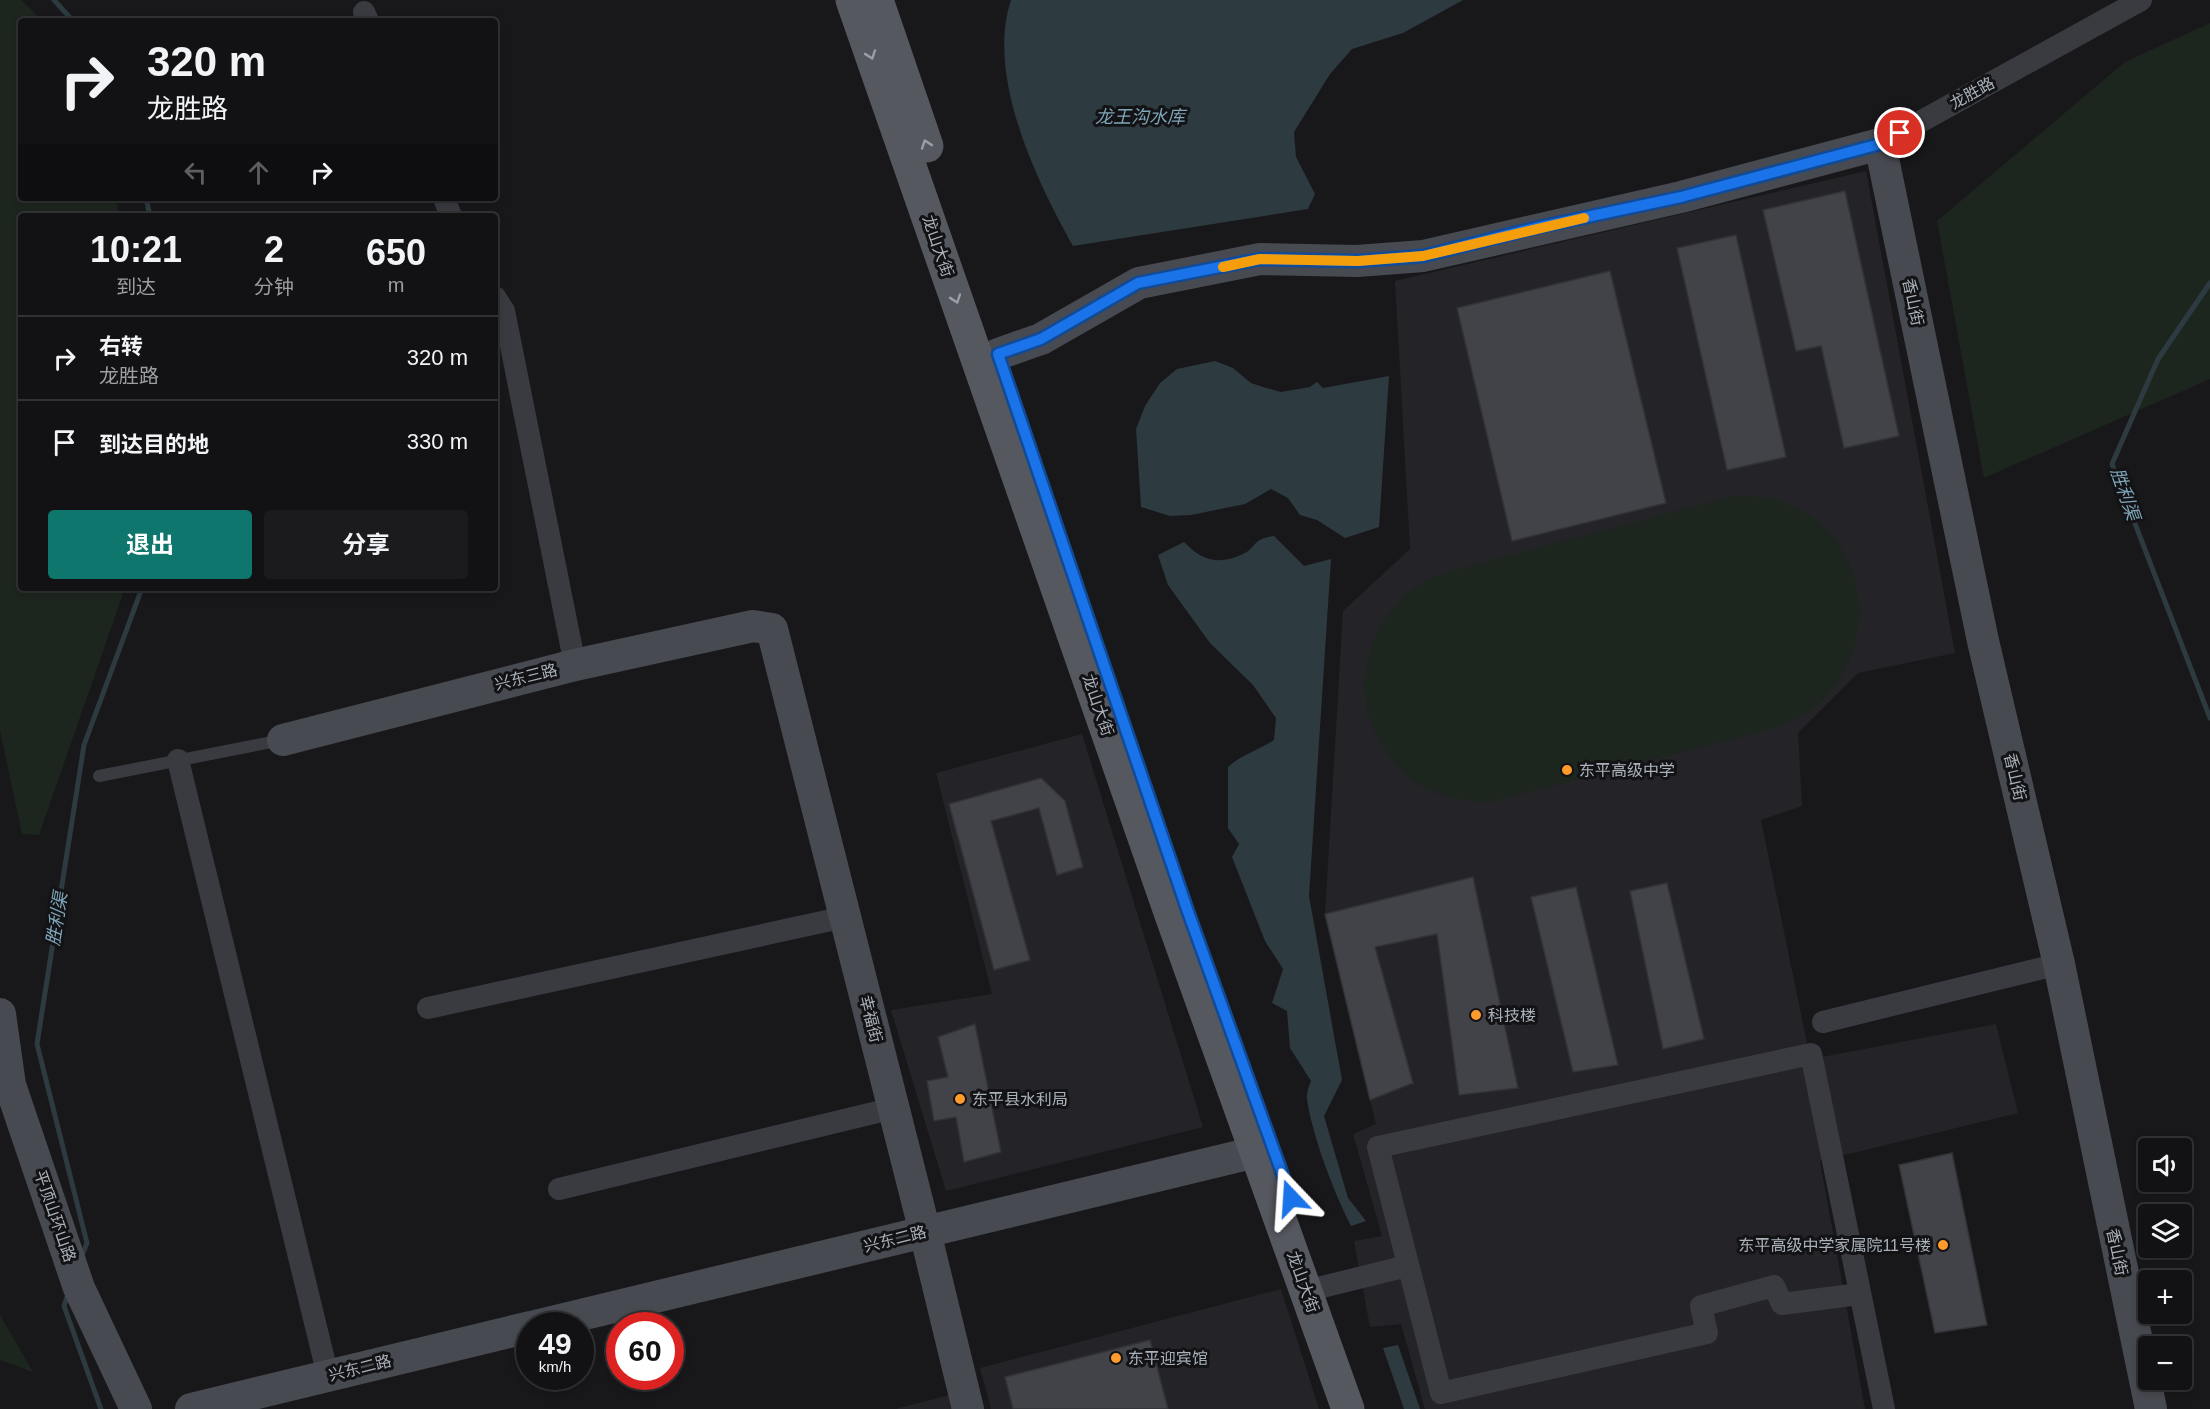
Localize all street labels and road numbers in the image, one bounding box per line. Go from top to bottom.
street label: 龙胜路 [1947,74,1997,112]
street label: 龙山大街 [920,213,956,279]
street label: 香山街 [1900,277,1926,327]
street label: 兴东三路 [493,661,559,693]
street label: 龙山大街 [1080,672,1116,738]
street label: 香山街 [2001,752,2029,802]
street label: 幸福街 [857,994,885,1044]
street label: 平顶山环山路 [31,1168,79,1264]
street label: 兴东二路 [862,1223,928,1255]
street label: 香山街 [2104,1227,2130,1277]
street label: 龙山大街 [1284,1249,1322,1315]
street label: 兴东二路 [327,1352,393,1384]

